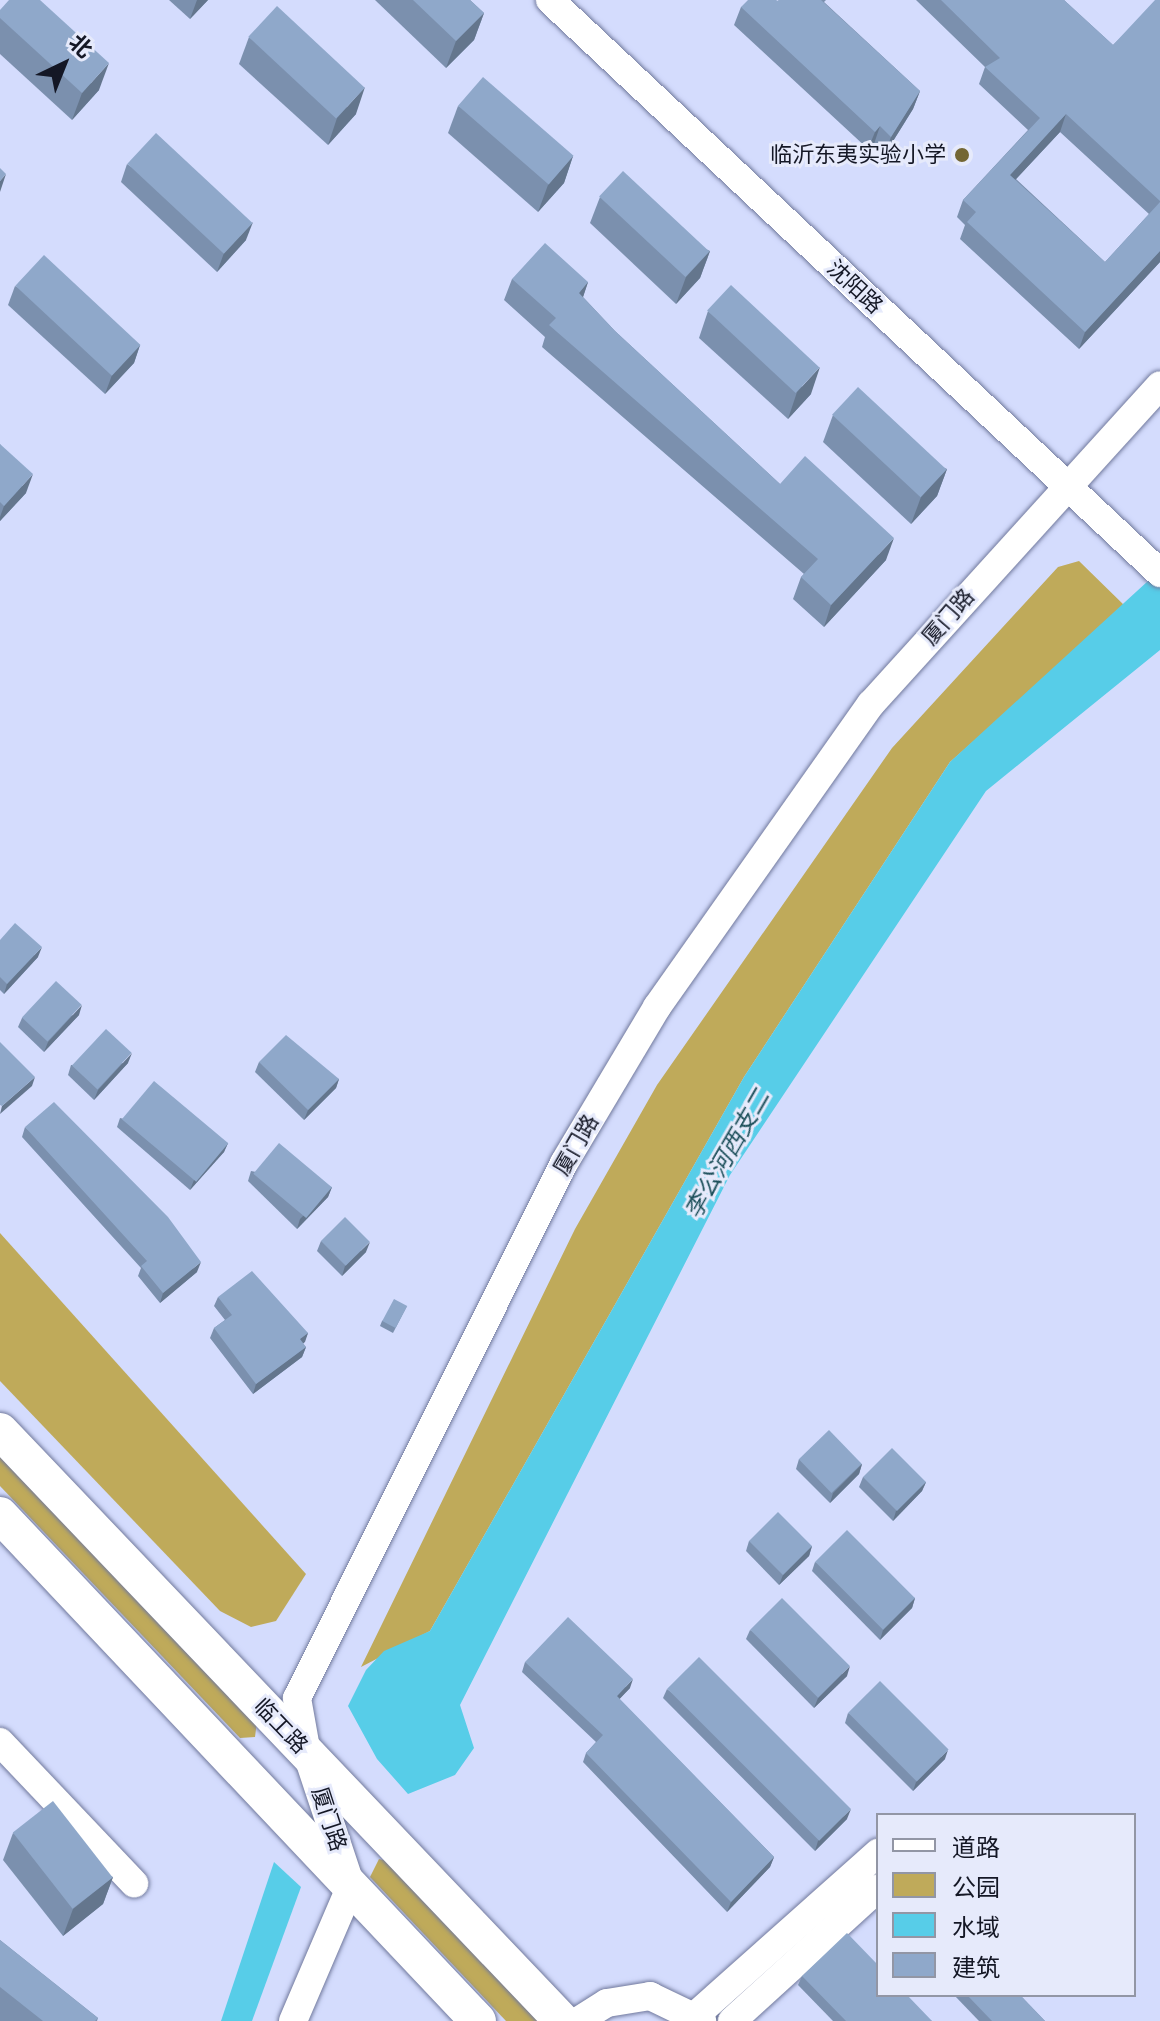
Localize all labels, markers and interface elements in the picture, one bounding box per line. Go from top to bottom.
north arrow [24,24,104,104]
text: 北 [64,29,97,63]
place label: 临沂东夷实验小学 [770,142,946,168]
marker: 临沂东夷实验小学 [953,146,971,164]
street label: 沈阳路 [822,255,888,319]
street label: 厦门路 [916,583,980,651]
water label: 李公河西支二 [679,1084,775,1224]
street label: 厦门路 [548,1110,604,1180]
street label: 临工路 [249,1693,313,1759]
street label: 厦门路 [306,1784,352,1854]
legend [876,1813,1136,1997]
text: 道路 [952,1834,1000,1861]
text: 公园 [952,1874,1000,1901]
text: 水域 [952,1914,1000,1941]
text: 建筑 [952,1954,1000,1981]

